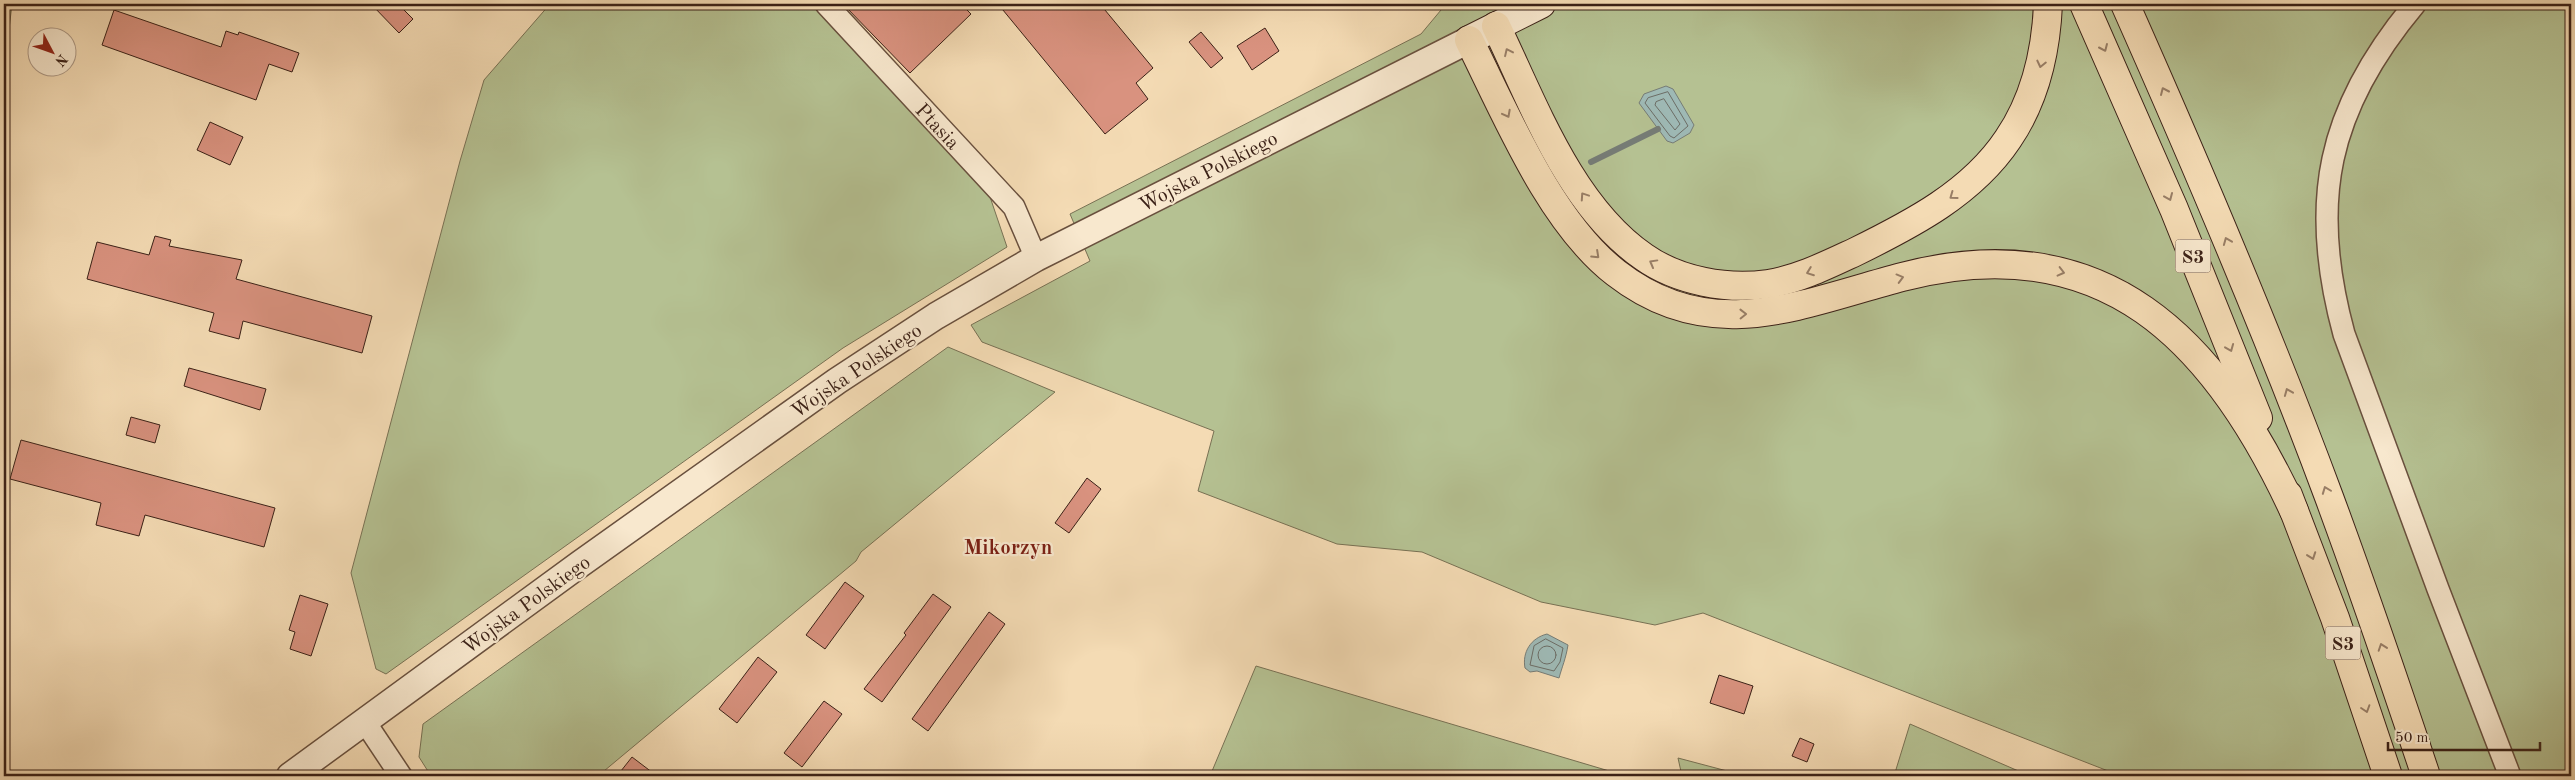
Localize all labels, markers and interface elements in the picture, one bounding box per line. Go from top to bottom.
north arrow [28,28,78,78]
one-way arrow [2098,43,2109,52]
one-way arrow [1504,48,1515,57]
text: N [52,51,70,69]
one-way arrow [2036,59,2047,68]
one-way arrow [2160,87,2171,96]
street label: Ptasia [911,101,962,154]
one-way arrow [1501,109,1511,118]
street label: Wojska Polskiego [1136,129,1281,216]
one-way arrow [1949,190,1959,199]
one-way arrow [1581,192,1590,201]
one-way arrow [2162,192,2173,201]
one-way arrow [2223,237,2234,246]
road number: S3 [2176,240,2210,272]
one-way arrow [1590,249,1599,258]
one-way arrow [1649,259,1658,269]
one-way arrow [1806,266,1815,276]
one-way arrow [2056,267,2064,277]
one-way arrow [1896,273,1904,283]
one-way arrow [1739,309,1747,320]
street label: Wojska Polskiego [788,321,926,423]
one-way arrow [2224,343,2235,352]
one-way arrow [2284,388,2295,397]
one-way arrow [2322,486,2332,495]
district label: Mikorzyn [964,538,1052,559]
one-way arrow [2306,551,2316,560]
street label: Wojska Polskiego [460,553,595,659]
road number: S3 [2326,626,2360,660]
one-way arrow [2378,644,2388,652]
one-way arrow [2360,705,2370,713]
scale bar [2388,720,2540,752]
text: 50 m [2395,731,2429,746]

